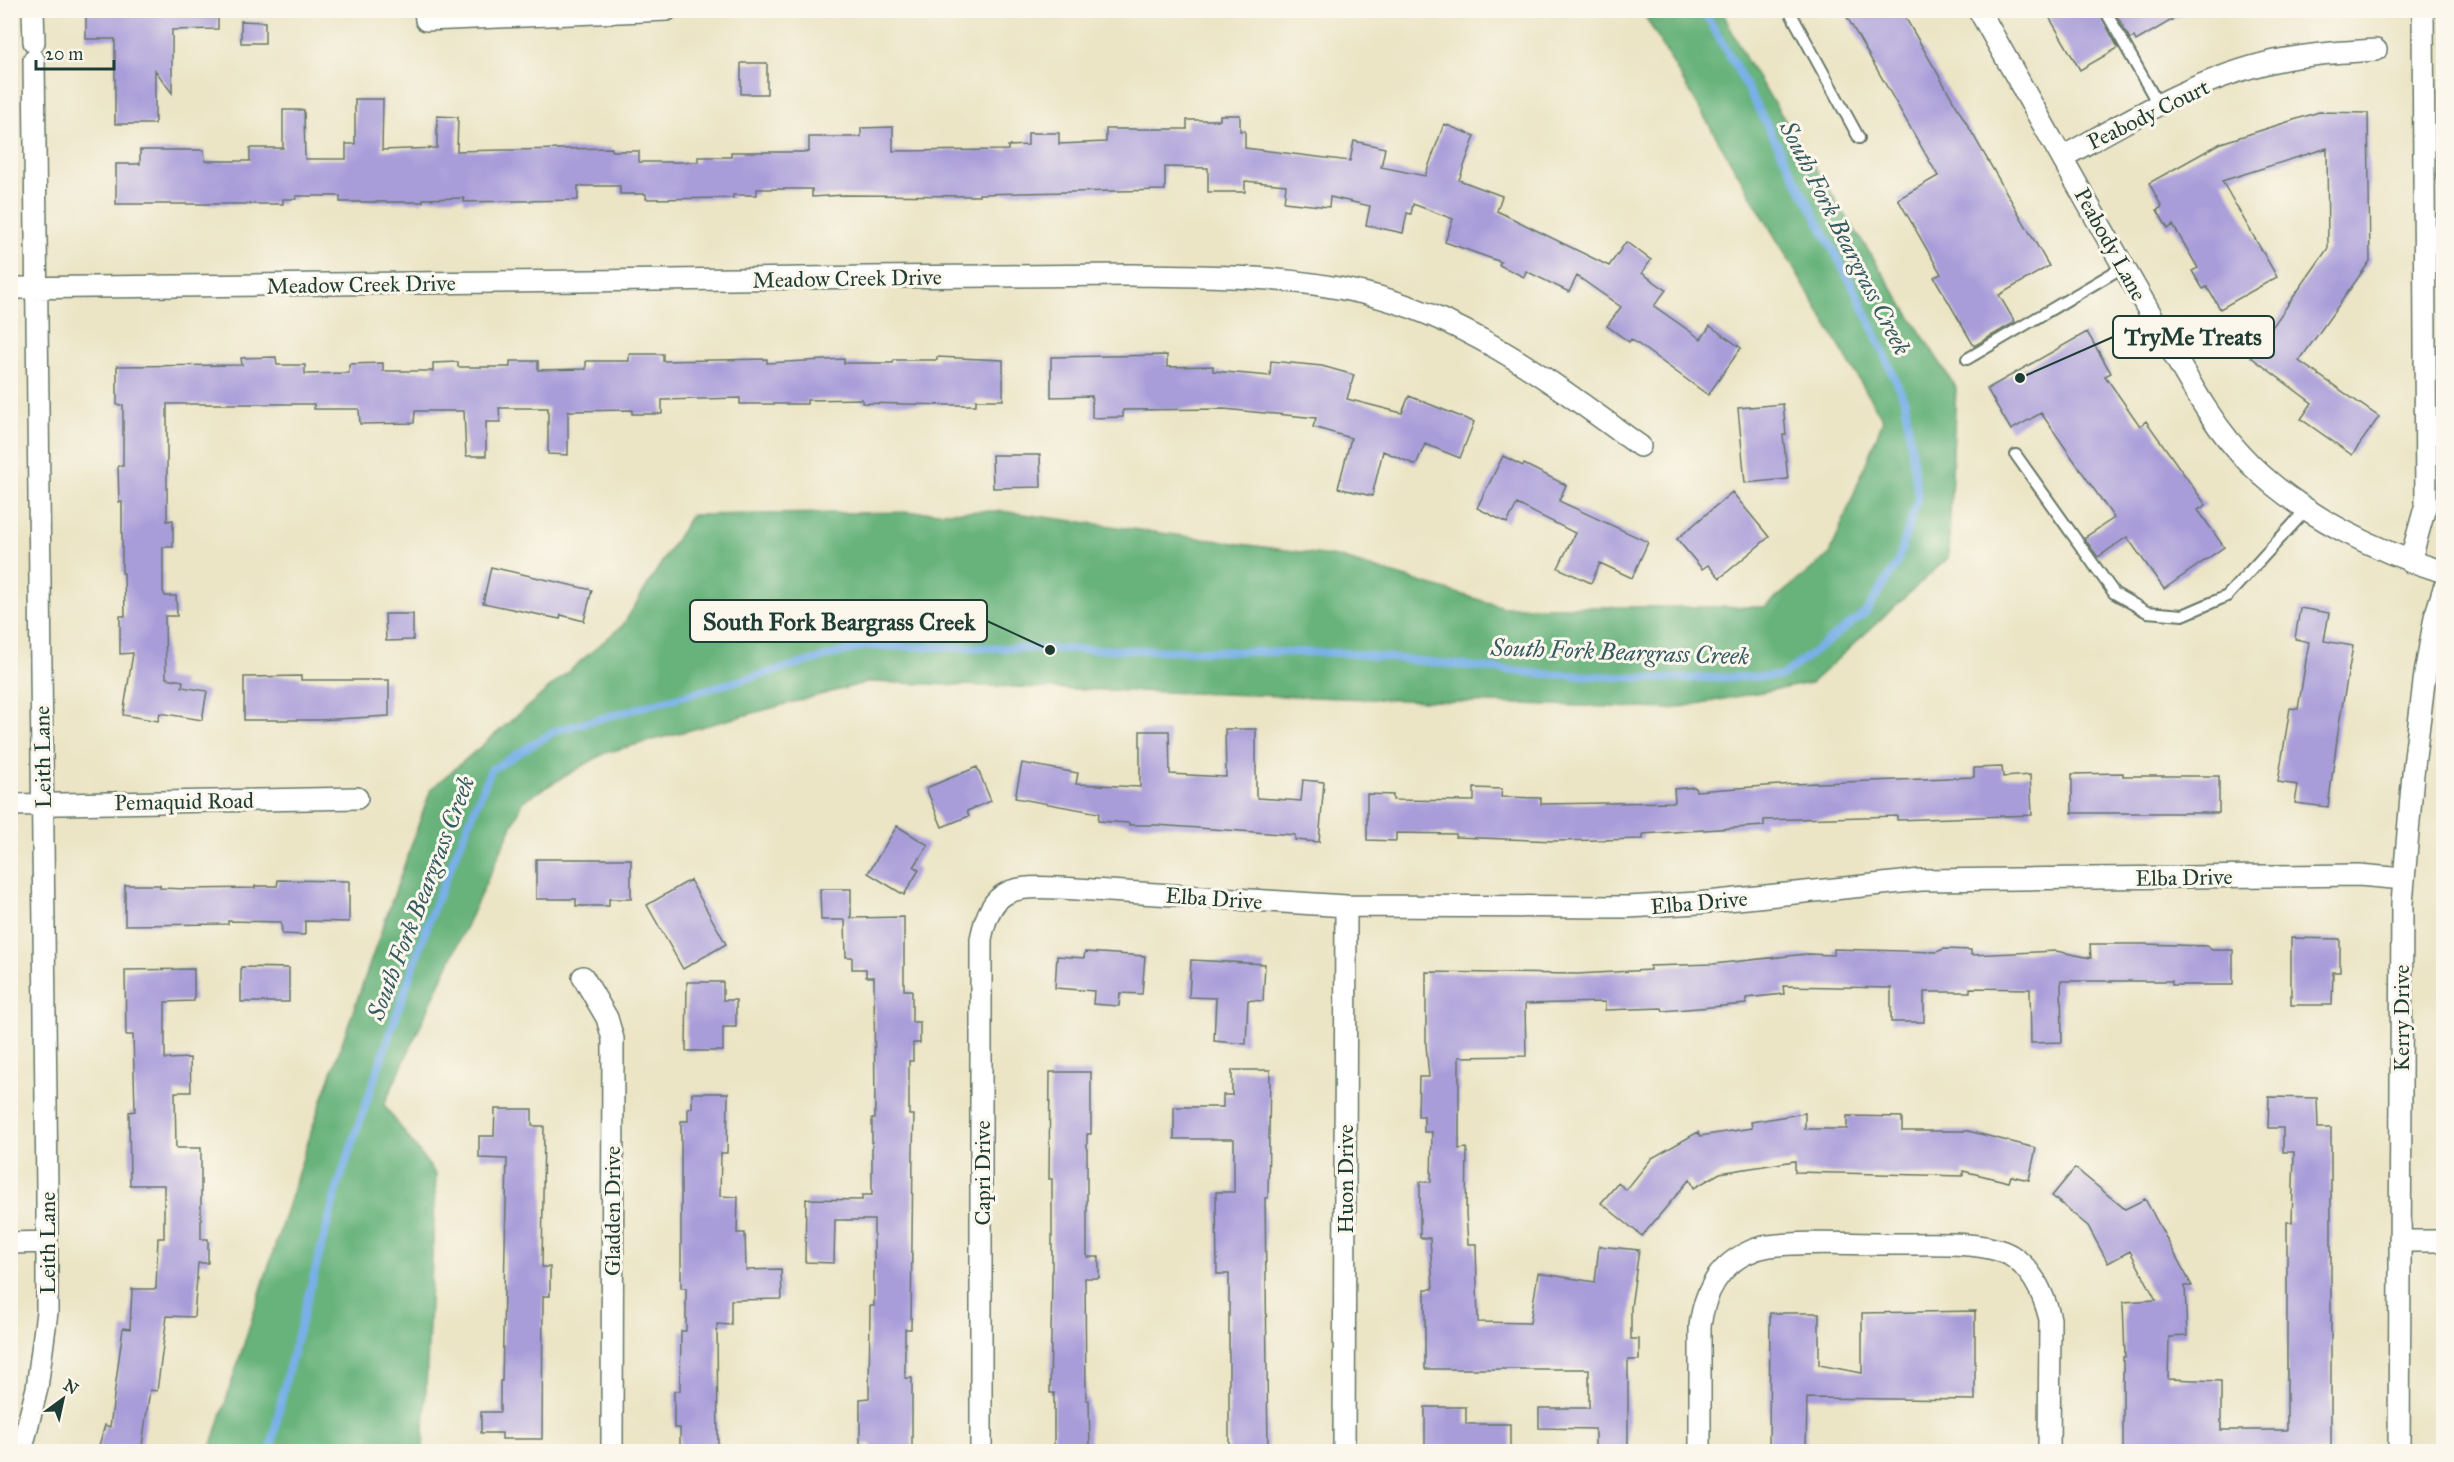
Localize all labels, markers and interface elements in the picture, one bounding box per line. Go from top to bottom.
scale bar [36,33,114,71]
text: 20 m [45,43,83,65]
street label: Peabody Court [2083,73,2214,156]
water label: South Fork Beargrass Creek [1772,115,1917,360]
street label: Peabody Lane [2068,183,2153,305]
street label: Meadow Creek Drive [752,263,942,294]
street label: Meadow Creek Drive [266,269,456,300]
callout: TryMe Treats [2113,316,2274,358]
text: TryMe Treats [2123,322,2262,352]
callout: South Fork Beargrass Creek [690,600,987,642]
text: South Fork Beargrass Creek [703,607,976,637]
water label: South Fork Beargrass Creek [1489,632,1750,672]
street label: Leith Lane [28,705,57,809]
water label: South Fork Beargrass Creek [360,772,481,1025]
street label: Pemaquid Road [114,787,254,816]
street label: Elba Drive [2135,863,2233,892]
street label: Elba Drive [1165,882,1263,915]
street label: Elba Drive [1649,885,1749,920]
street label: Kerry Drive [2388,965,2415,1071]
street label: Capri Drive [969,1120,996,1226]
street label: Huon Drive [1332,1124,1359,1234]
street label: Gladden Drive [599,1146,626,1276]
street label: Leith Lane [34,1192,61,1294]
north arrow [33,1369,93,1429]
text: N [60,1375,82,1399]

